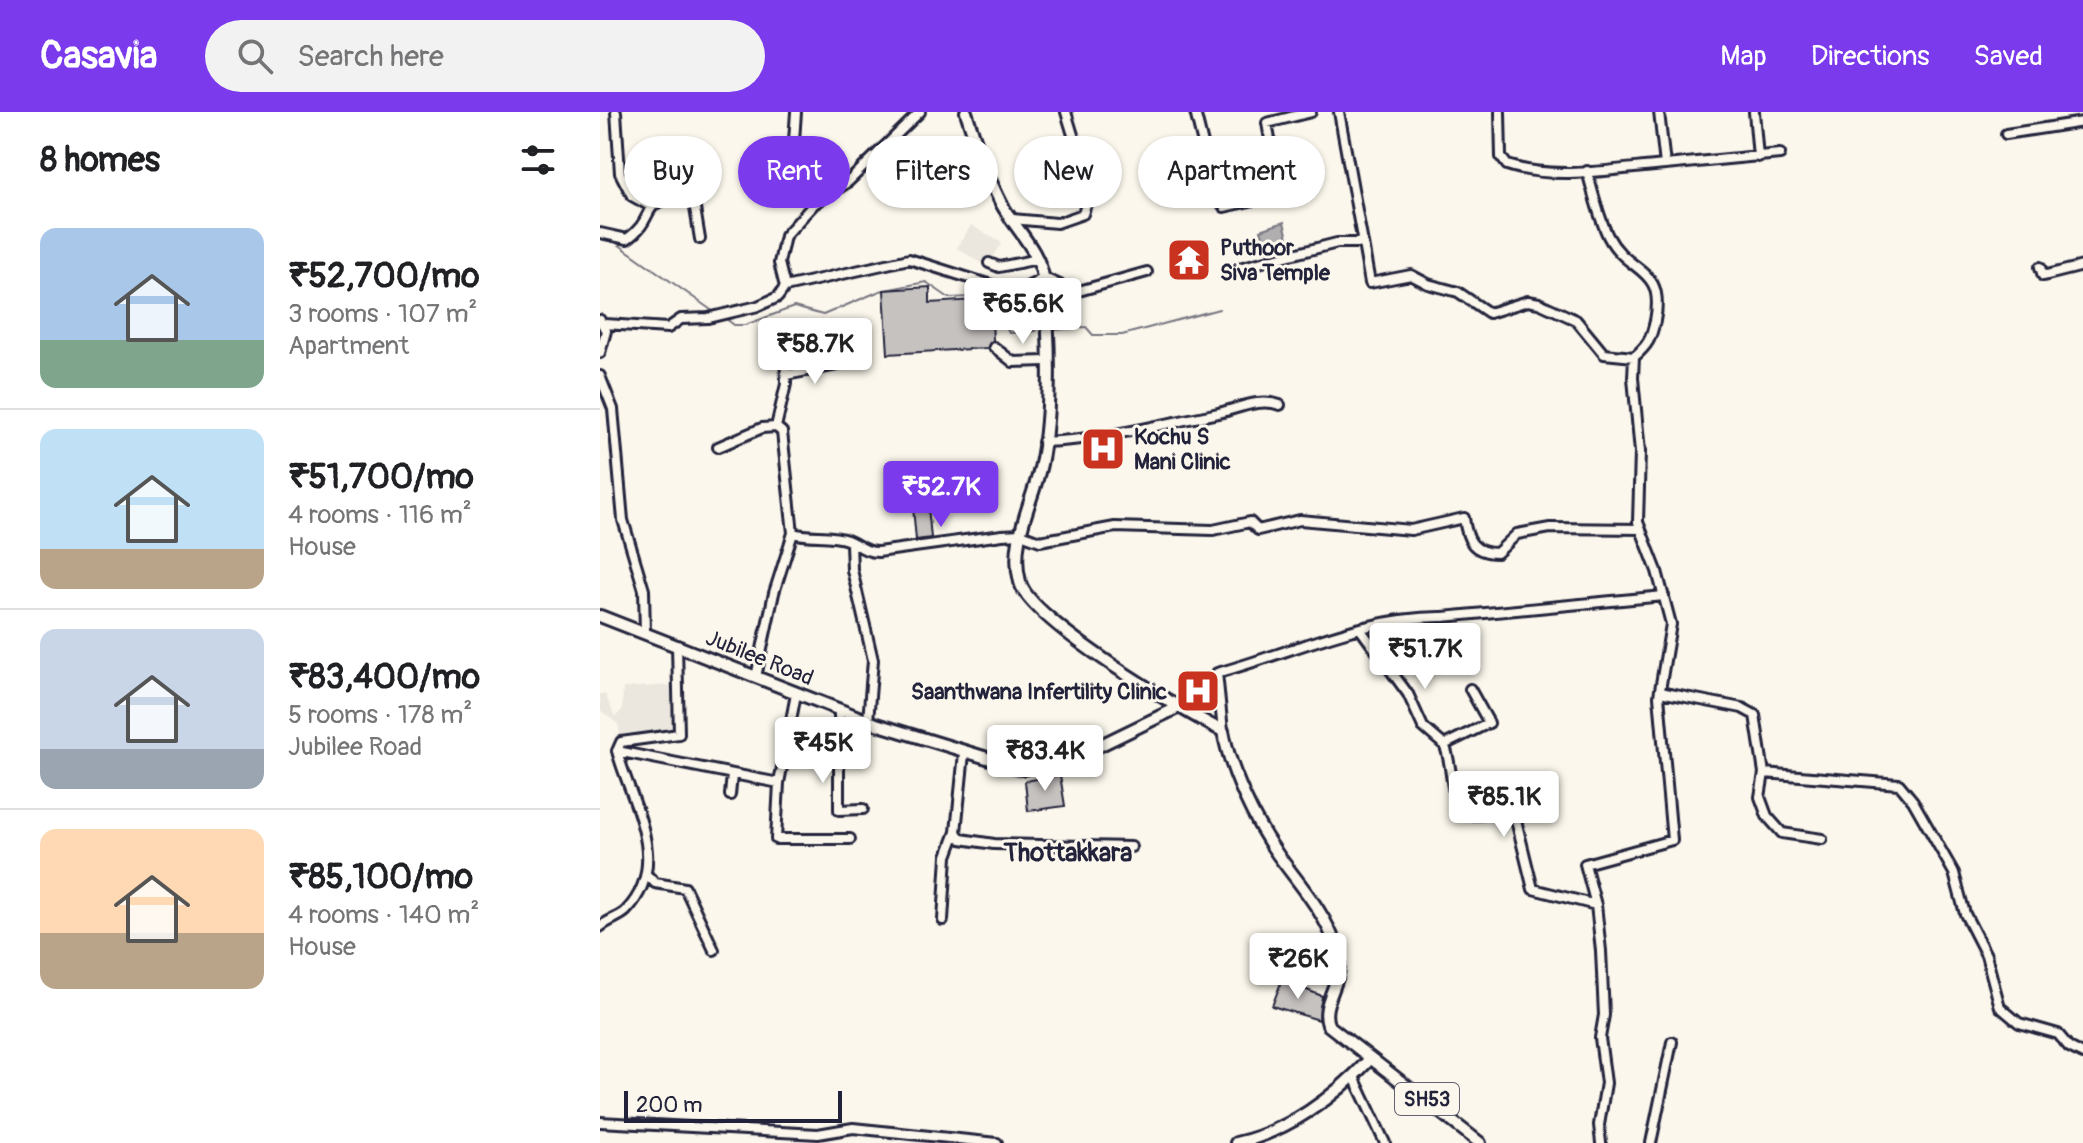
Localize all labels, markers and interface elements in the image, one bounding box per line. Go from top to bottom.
search box [205,20,765,92]
text: Casavia [40,32,157,80]
icon: search [233,34,277,78]
text: Search here [297,38,444,75]
text: Map [1720,39,1767,74]
text: Directions [1811,39,1930,74]
text: Saved [1974,39,2043,74]
chip: Buy [624,136,722,208]
chip: Rent [738,136,850,208]
chip: Filters [866,136,998,208]
chip: New [1014,136,1122,208]
chip: Apartment [1138,136,1325,208]
icon: filters [516,138,560,182]
text: 8 homes [40,139,160,182]
place label: Puthoor Siva Temple [1220,234,1331,287]
temple icon: Puthoor Siva Temple [1165,236,1213,284]
text: ₹52,700/mo [288,255,480,298]
icon: home [104,260,200,356]
pin: ₹65.6K [958,278,1088,346]
text: ₹65.6K [982,288,1064,320]
text: 3 rooms · 107 m² [288,298,477,330]
pin: ₹58.7K [750,318,880,386]
text: ₹58.7K [776,328,854,360]
text: Apartment [288,330,409,362]
place label: Kochu S Mani Clinic [1134,423,1231,476]
hospital icon: Kochu S Mani Clinic [1079,425,1127,473]
text: ₹51,700/mo [288,456,474,499]
icon: home [104,461,200,557]
pin: ₹52.7K [876,461,1006,529]
text: ₹52.7K [901,471,981,503]
text: 4 rooms · 116 m² [288,499,472,531]
text: House [288,531,356,563]
pin: ₹51.7K [1360,623,1490,691]
street label: Jubilee Road [702,624,818,692]
text: ₹51.7K [1388,633,1462,665]
text: ₹83,400/mo [288,656,480,699]
icon: home [104,661,200,757]
hospital icon: Saanthwana Infertility Clinic [1174,667,1222,715]
place label: Saanthwana Infertility Clinic [911,678,1167,706]
text: 5 rooms · 178 m² [288,699,472,731]
pin: ₹45K [776,717,870,785]
pin: ₹83.4K [980,725,1110,793]
text: ₹45K [793,727,853,759]
text: Jubilee Road [288,731,422,763]
text: ₹83.4K [1005,735,1085,767]
pin: ₹85.1K [1439,771,1569,839]
text: ₹85.1K [1467,781,1541,813]
district label: Thottakkara [1003,837,1132,869]
text: ₹85,100/mo [288,856,473,899]
icon: home [104,861,200,957]
text: 4 rooms · 140 m² [288,899,479,931]
text: House [288,931,356,963]
pin: ₹26K [1251,933,1345,1001]
text: ₹26K [1268,943,1328,975]
road number: SH53 [1395,1083,1459,1115]
scale bar [624,1087,842,1123]
text: 200 m [636,1091,703,1119]

